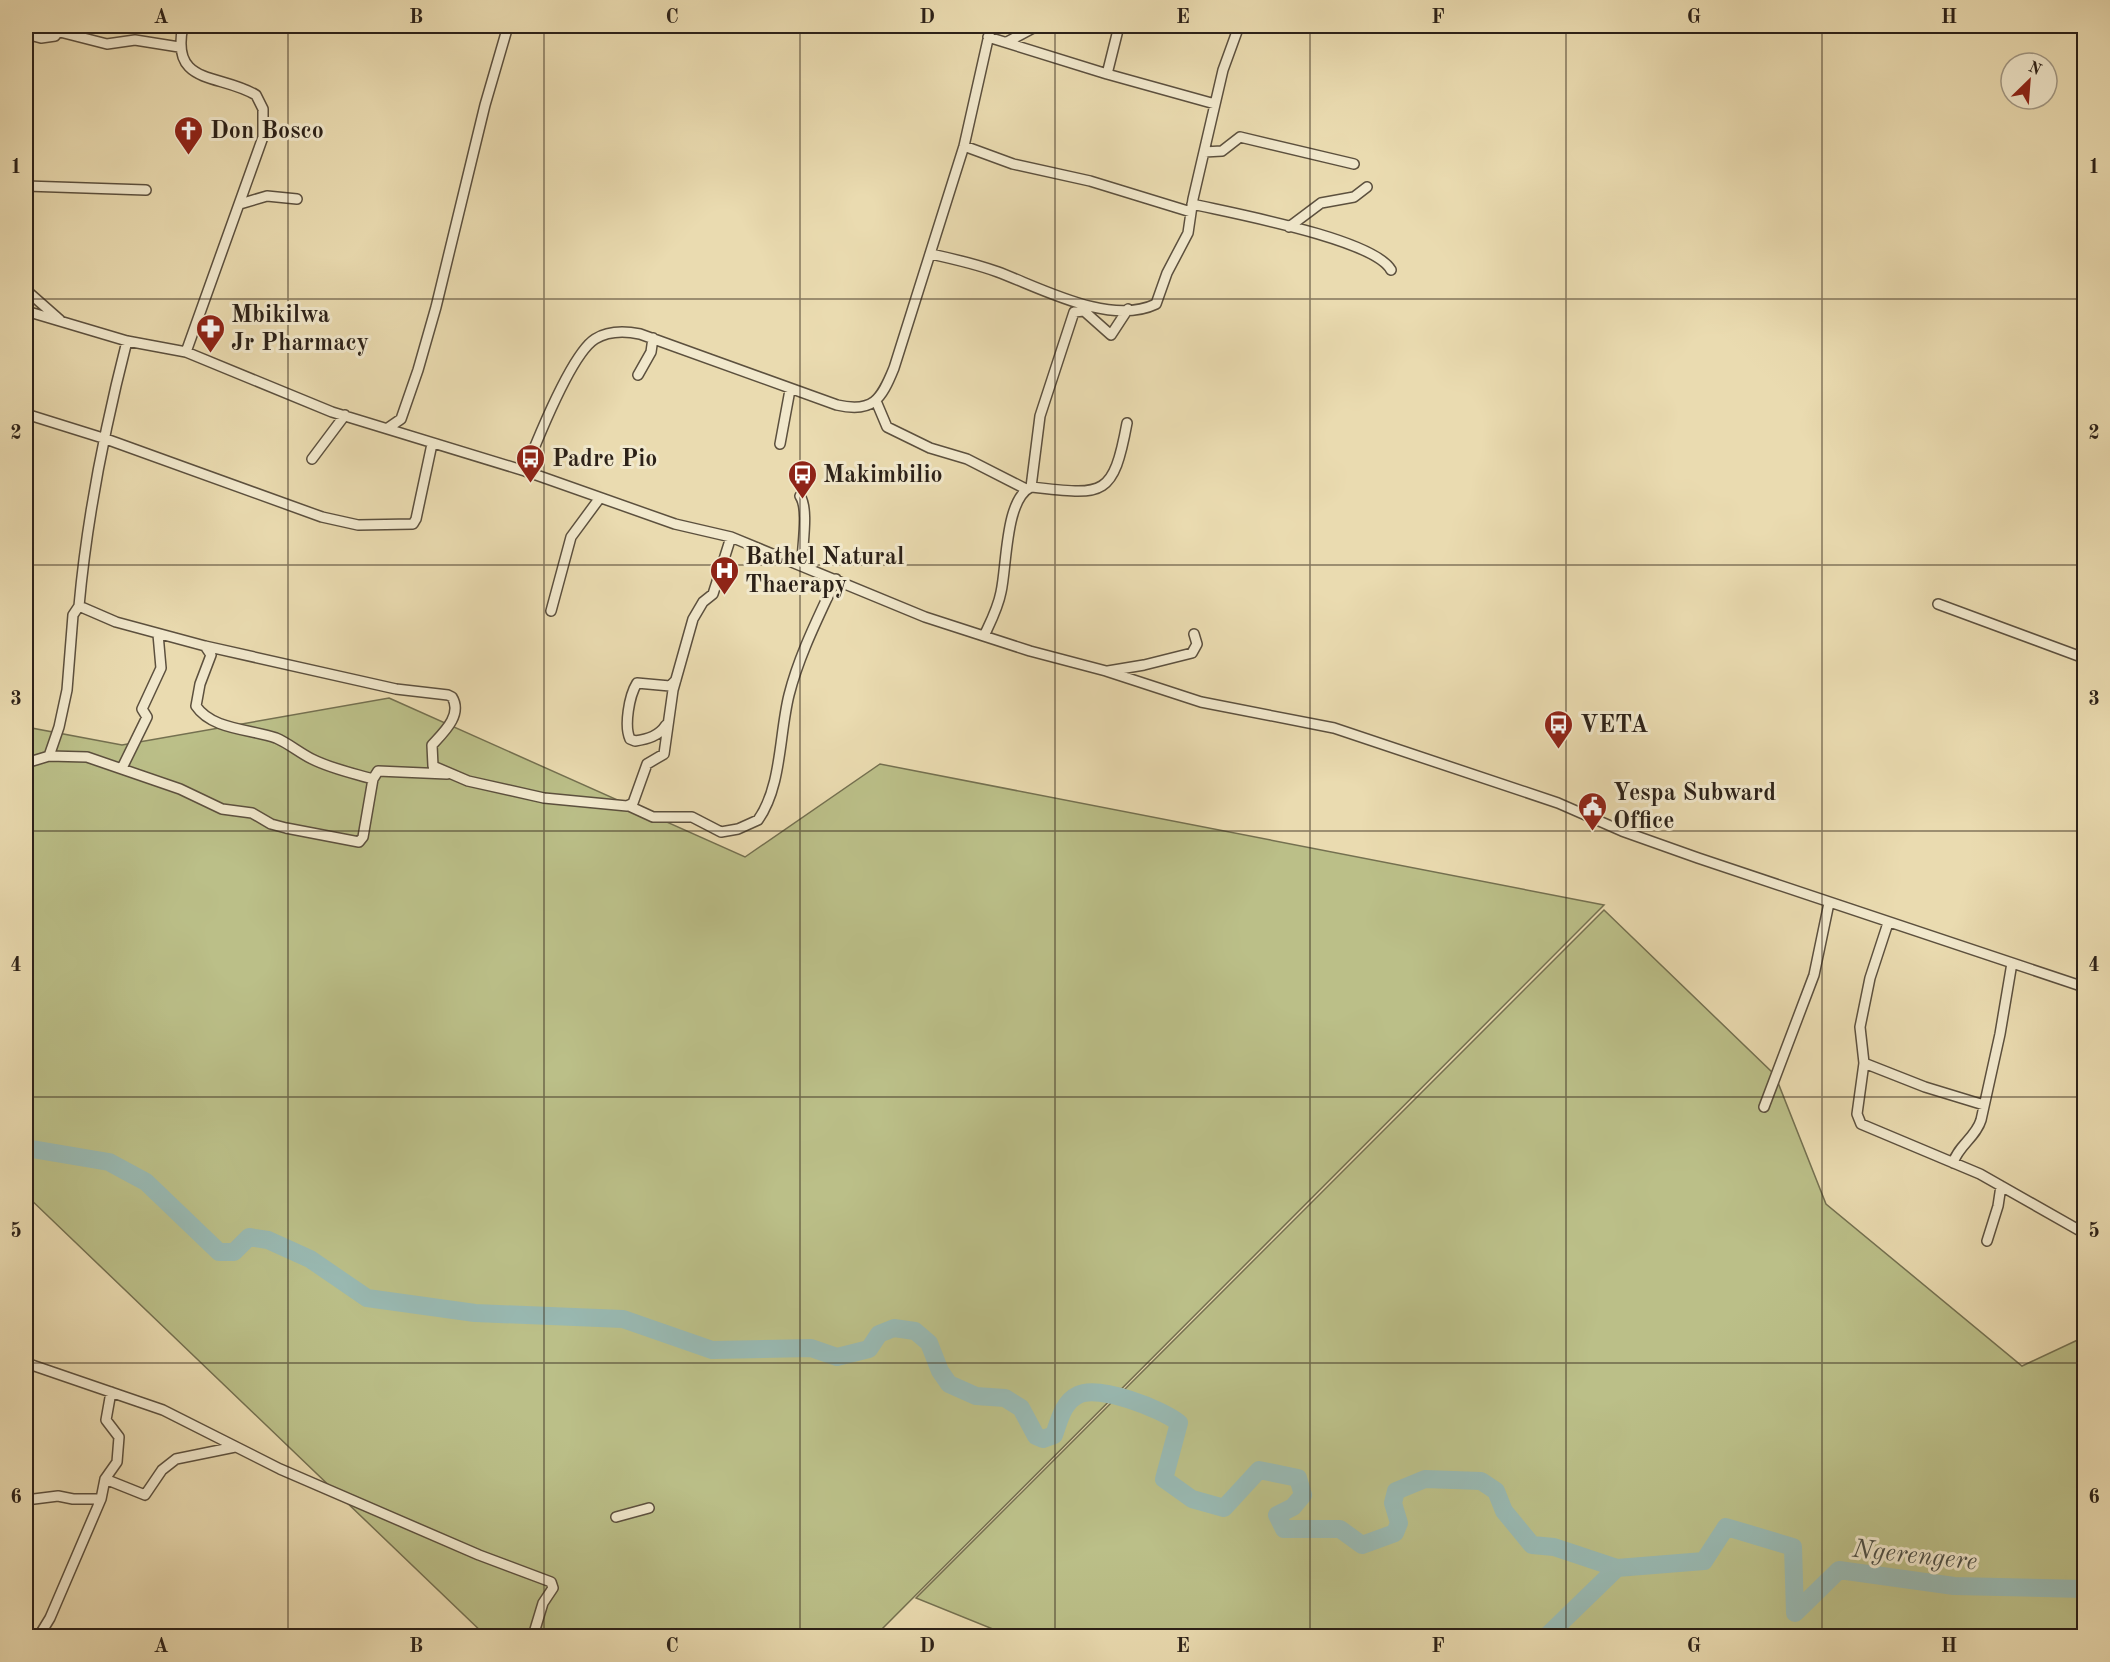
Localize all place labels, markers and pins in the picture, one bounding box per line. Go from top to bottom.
church icon: Don Bosco [173,114,205,156]
place label: Don Bosco [210,120,324,144]
place label: Mbikilwa Jr Pharmacy [231,304,369,356]
pharmacy icon: Mbikilwa Jr Pharmacy [194,312,226,354]
bus stop icon: Padre Pio [515,442,547,484]
place label: Padre Pio [552,448,657,472]
bus stop icon: Makimbilio [786,458,818,500]
place label: Makimbilio [823,464,943,488]
place label: Bathel Natural Thaerapy [745,546,904,598]
hospital icon: Bathel Natural Thaerapy [708,554,740,596]
bus stop icon: VETA [1543,708,1575,750]
place label: VETA [1580,714,1648,738]
place label: Yespa Subward Office [1613,782,1776,834]
public building icon: Yespa Subward Office [1576,790,1608,832]

